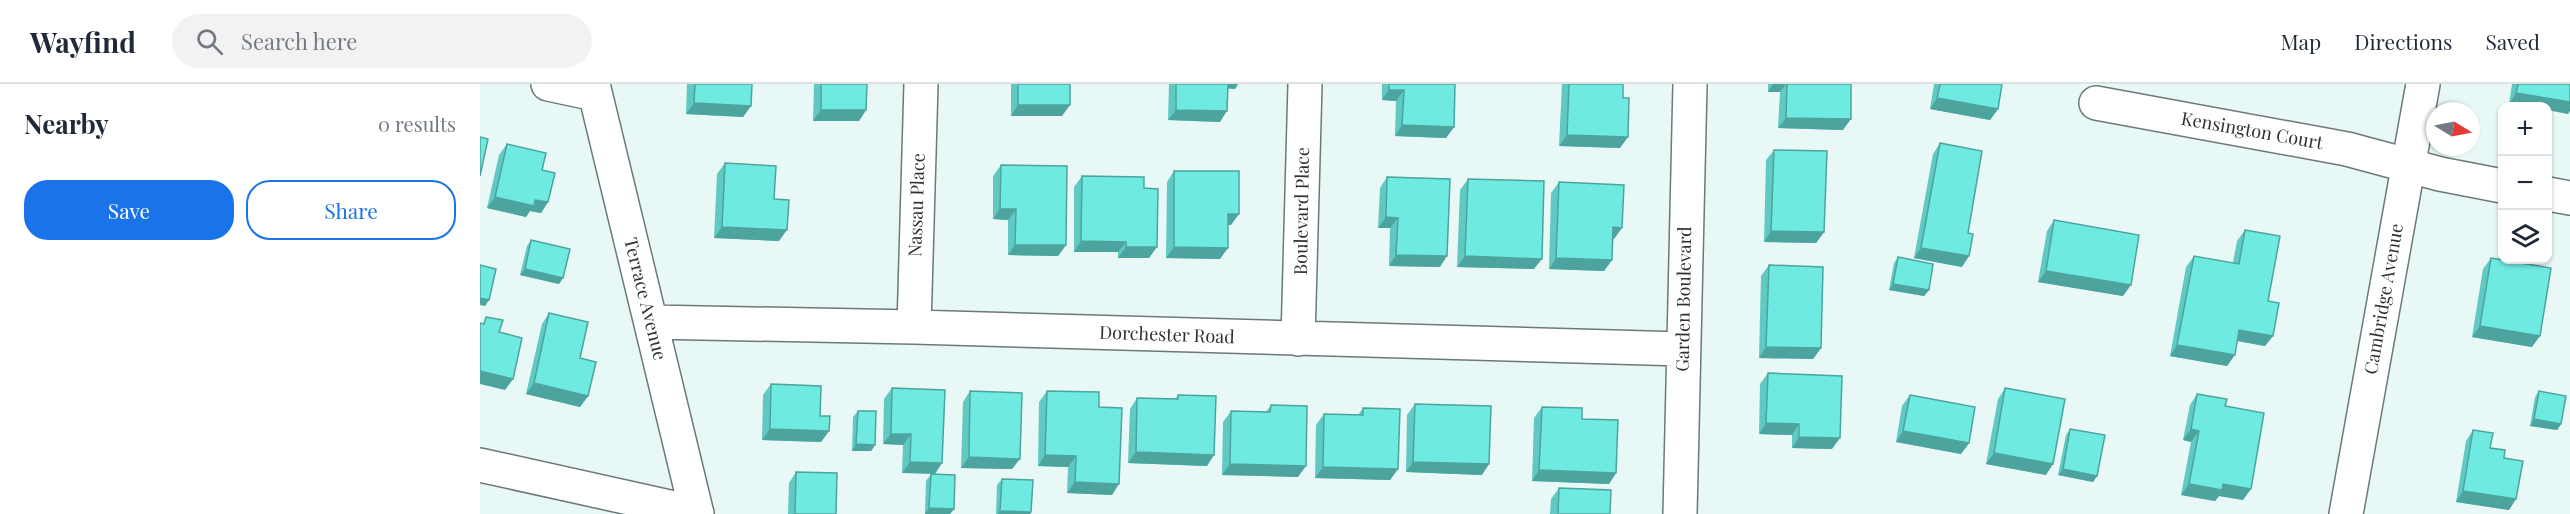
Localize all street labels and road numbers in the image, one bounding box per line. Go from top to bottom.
street label: Kensington Court [2179,106,2326,154]
street label: Boulevard Place [1288,147,1314,275]
street label: Nassau Place [902,153,930,257]
street label: Cambridge Avenue [2358,221,2408,376]
street label: Garden Boulevard [1670,226,1696,372]
street label: Terrace Avenue [619,235,673,363]
street label: Dorchester Road [1099,320,1236,348]

